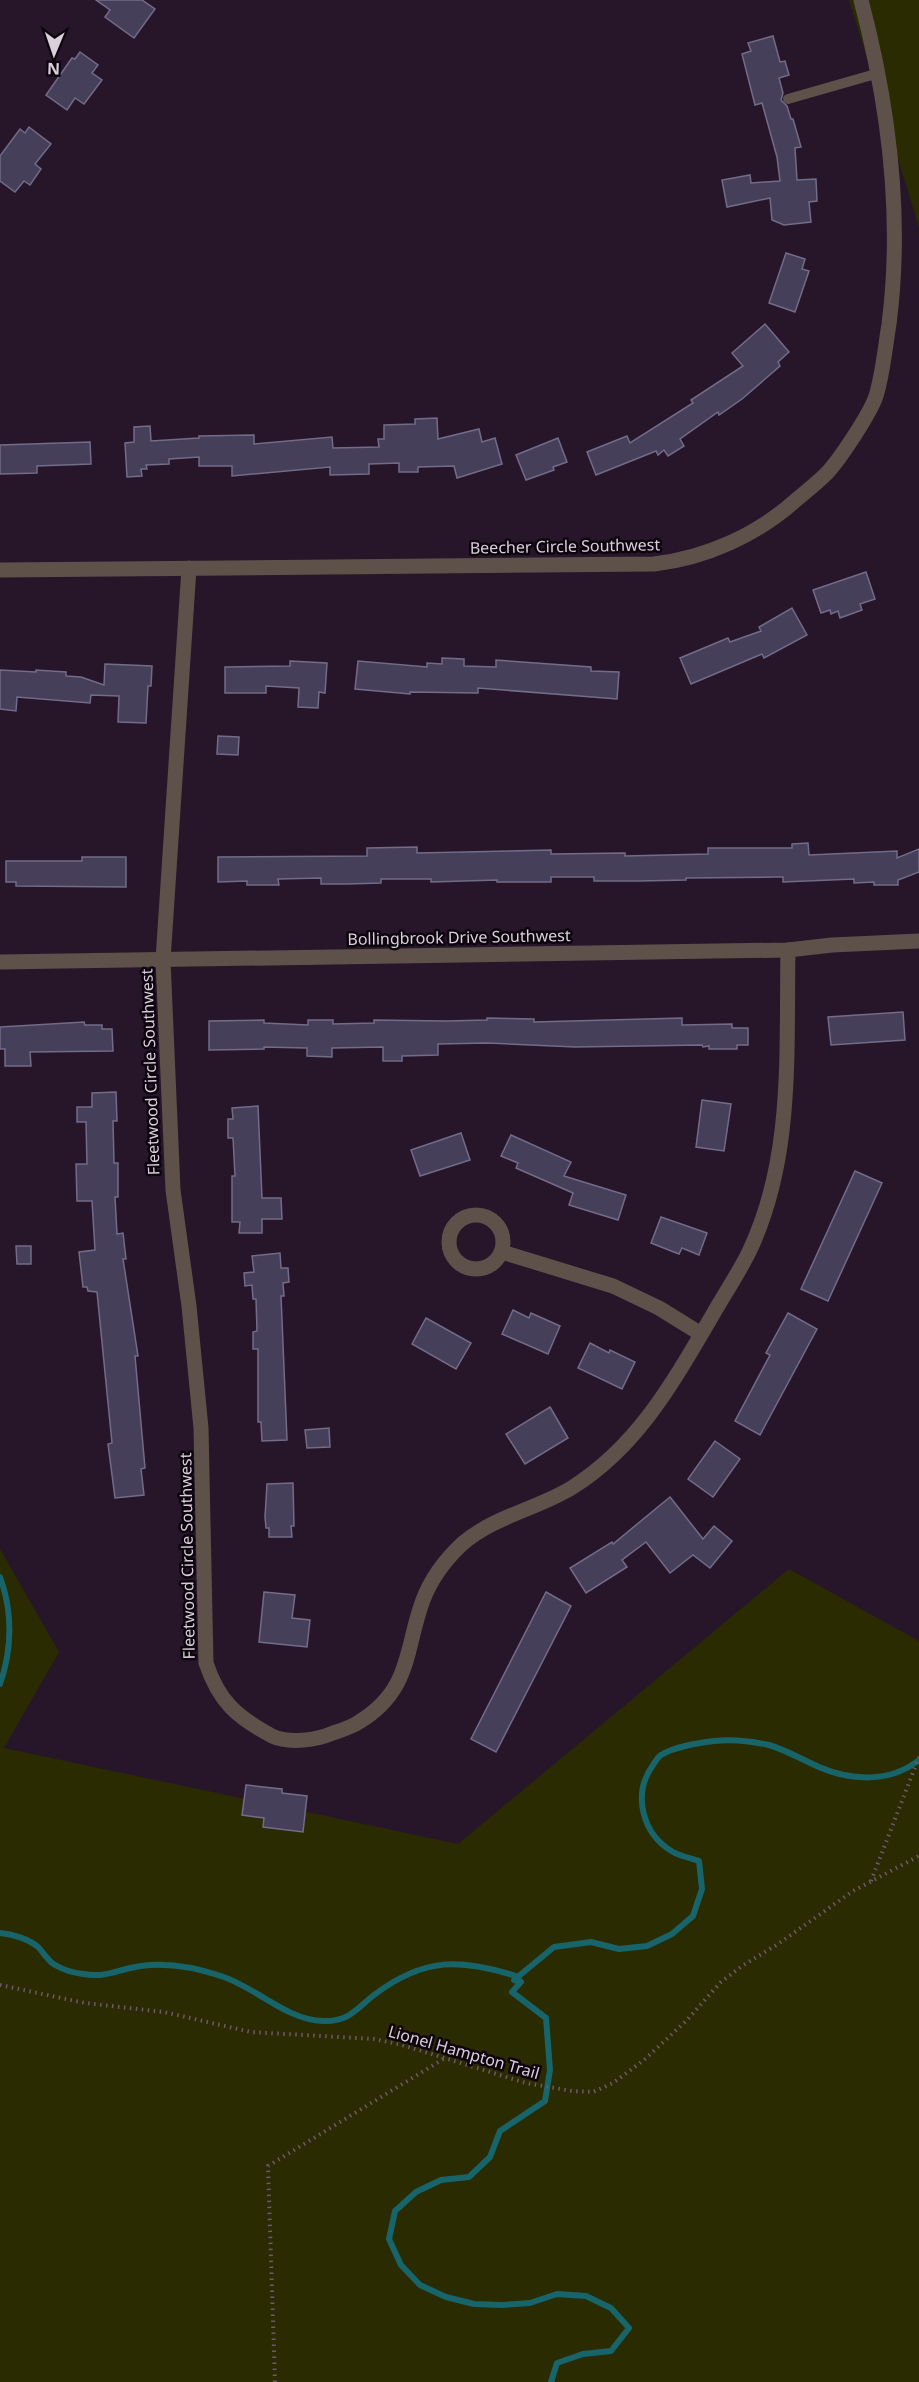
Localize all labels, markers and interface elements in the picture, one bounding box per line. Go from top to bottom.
north arrow [24,24,84,84]
text: N [47,58,60,80]
street label: Beecher Circle Southwest [470,533,661,559]
street label: Bollingbrook Drive Southwest [347,924,571,950]
street label: Fleetwood Circle Southwest [135,968,165,1176]
street label: Fleetwood Circle Southwest [174,1452,200,1660]
street label: Lionel Hampton Trail [386,2020,542,2084]

